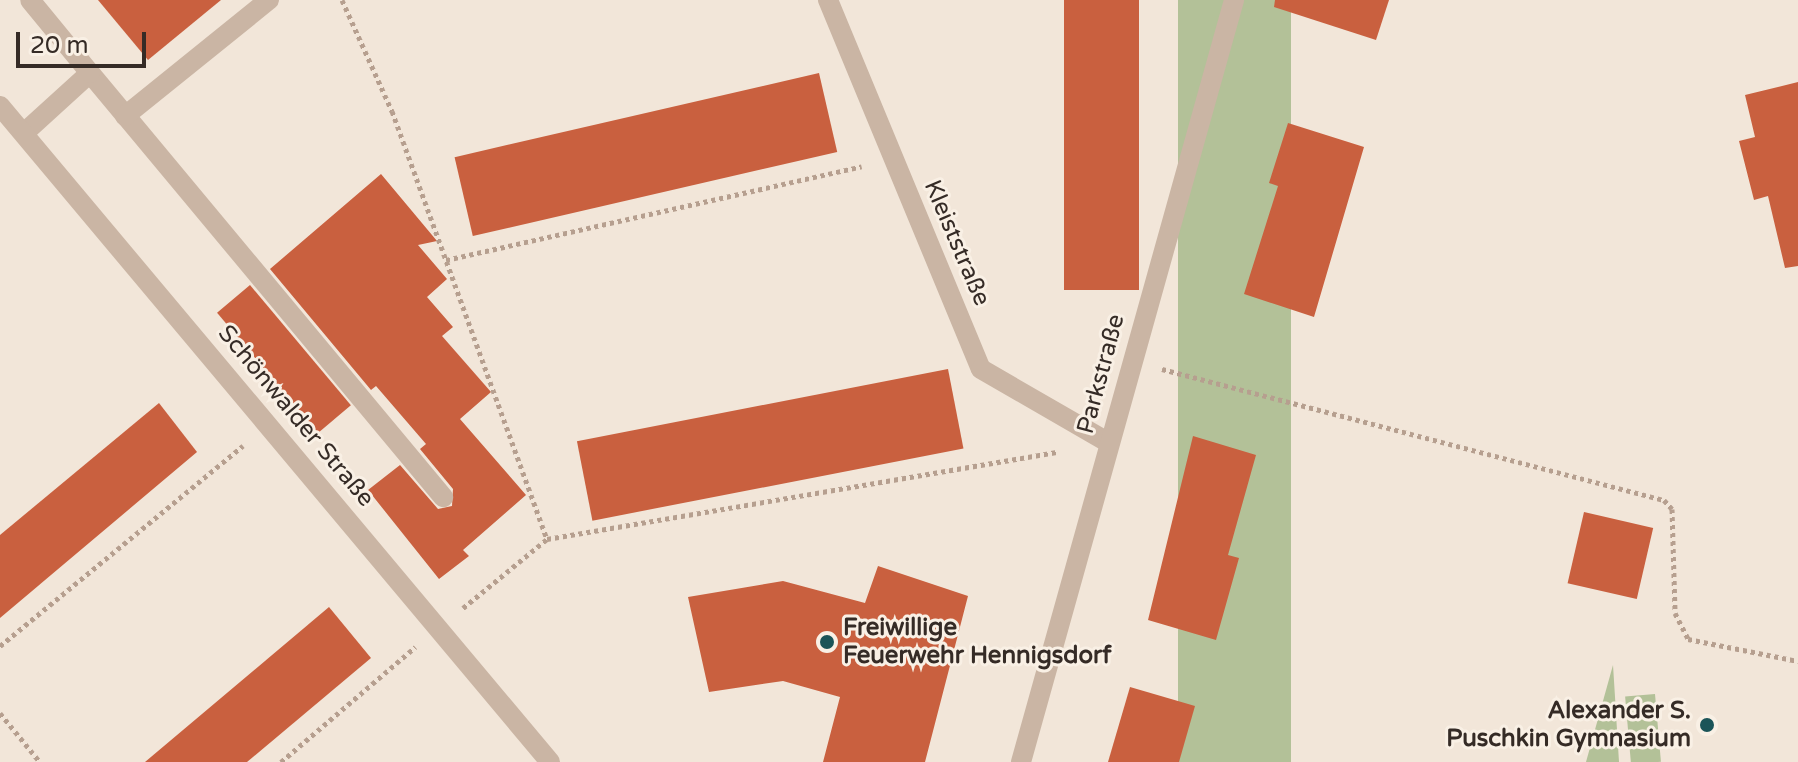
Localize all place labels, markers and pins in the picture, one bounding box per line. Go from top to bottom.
place label: Freiwillige Feuerwehr Hennigsdorf [843,614,1111,670]
marker: Freiwillige Feuerwehr Hennigsdorf [818,633,836,651]
place label: Alexander S. Puschkin Gymnasium [1446,697,1691,753]
marker: Alexander S. Puschkin Gymnasium [1698,716,1716,734]

